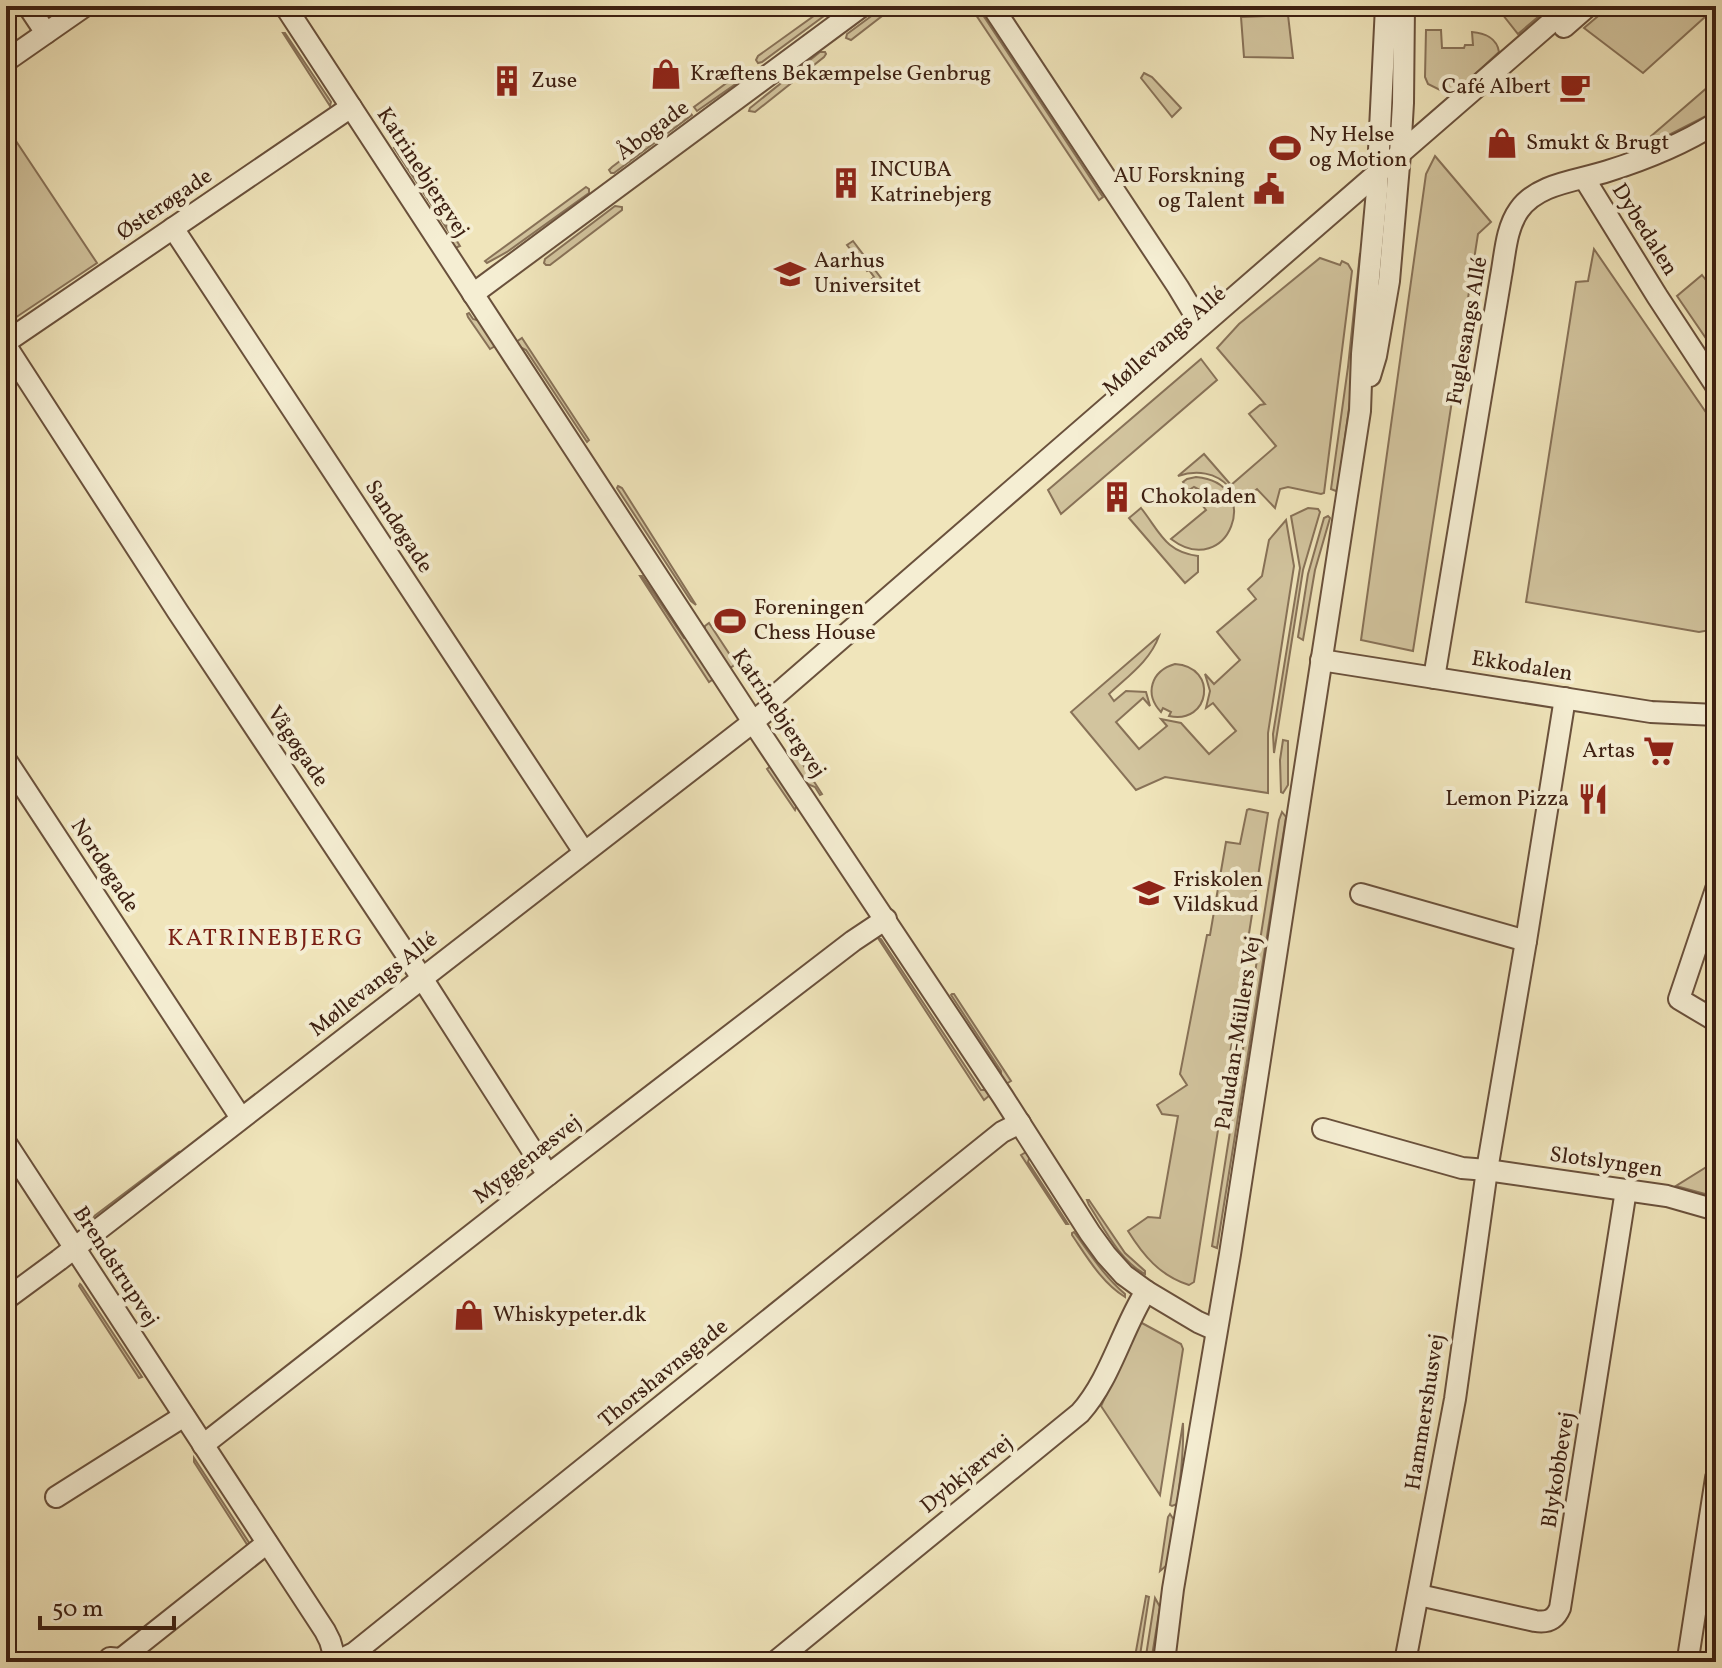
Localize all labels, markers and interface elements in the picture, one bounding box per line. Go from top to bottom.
shop icon: Kræftens Bekæmpelse Genbrug [649,57,683,91]
place label: Kræftens Bekæmpelse Genbrug [690,59,991,90]
building icon: Zuse [490,64,524,98]
place label: Zuse [531,66,577,97]
cafe icon: Café Albert [1558,70,1592,104]
place label: Café Albert [1442,72,1551,103]
street label: Åbogade [610,93,696,169]
street label: Katrinebjergvej [368,102,476,244]
place label: Ny Helse og Motion [1309,120,1407,176]
shop icon: Smukt & Brugt [1485,126,1519,160]
place label: Smukt & Brugt [1526,128,1669,159]
sports icon: Ny Helse og Motion [1268,131,1302,165]
place label: INCUBA Katrinebjerg [870,155,992,211]
place label: AU Forskning og Talent [1113,161,1245,217]
street label: Østerøgade [111,162,219,248]
building icon: INCUBA Katrinebjerg [829,166,863,200]
public building icon: AU Forskning og Talent [1252,172,1286,206]
street label: Dybedalen [1603,178,1685,282]
place label: Aarhus Universitet [814,246,922,302]
street label: Fuglesangs Allé [1440,254,1496,408]
school or university icon: Aarhus Universitet [773,257,807,291]
street label: Møllevangs Allé [1096,280,1234,404]
street label: Sandøgade [356,474,440,580]
building icon: Chokoladen [1100,480,1134,514]
place label: Chokoladen [1141,482,1257,513]
place label: Foreningen Chess House [754,593,876,649]
sports icon: Foreningen Chess House [713,604,747,638]
street label: Katrinebjergvej [723,643,833,785]
street label: Ekkodalen [1469,644,1575,690]
street label: Vågøgade [258,700,336,794]
supermarket icon: Artas [1642,734,1676,768]
place label: Artas [1582,736,1635,767]
restaurant icon: Lemon Pizza [1576,782,1610,816]
place label: Lemon Pizza [1445,784,1569,815]
street label: Nordøgade [62,813,146,919]
place label: Friskolen Vildskud [1173,865,1263,921]
school or university icon: Friskolen Vildskud [1132,876,1166,910]
district label: KATRINEBJERG [167,922,365,956]
street label: Møllevangs Allé [303,925,445,1045]
street label: Paludan-Müllers Vej [1208,934,1270,1132]
street label: Myggenæsvej [467,1108,589,1212]
street label: Slotslyngen [1547,1140,1665,1186]
street label: Brendstrupvej [64,1201,166,1333]
shop icon: Whiskypeter.dk [452,1298,486,1332]
place label: Whiskypeter.dk [493,1300,647,1331]
street label: Thorshavnsgade [593,1312,735,1436]
street label: Hammershusvej [1398,1332,1454,1492]
street label: Blykobbevej [1535,1410,1583,1530]
street label: Dybkjærvej [914,1428,1020,1522]
scale bar [40,1580,174,1630]
text: 50 m [52,1593,104,1627]

